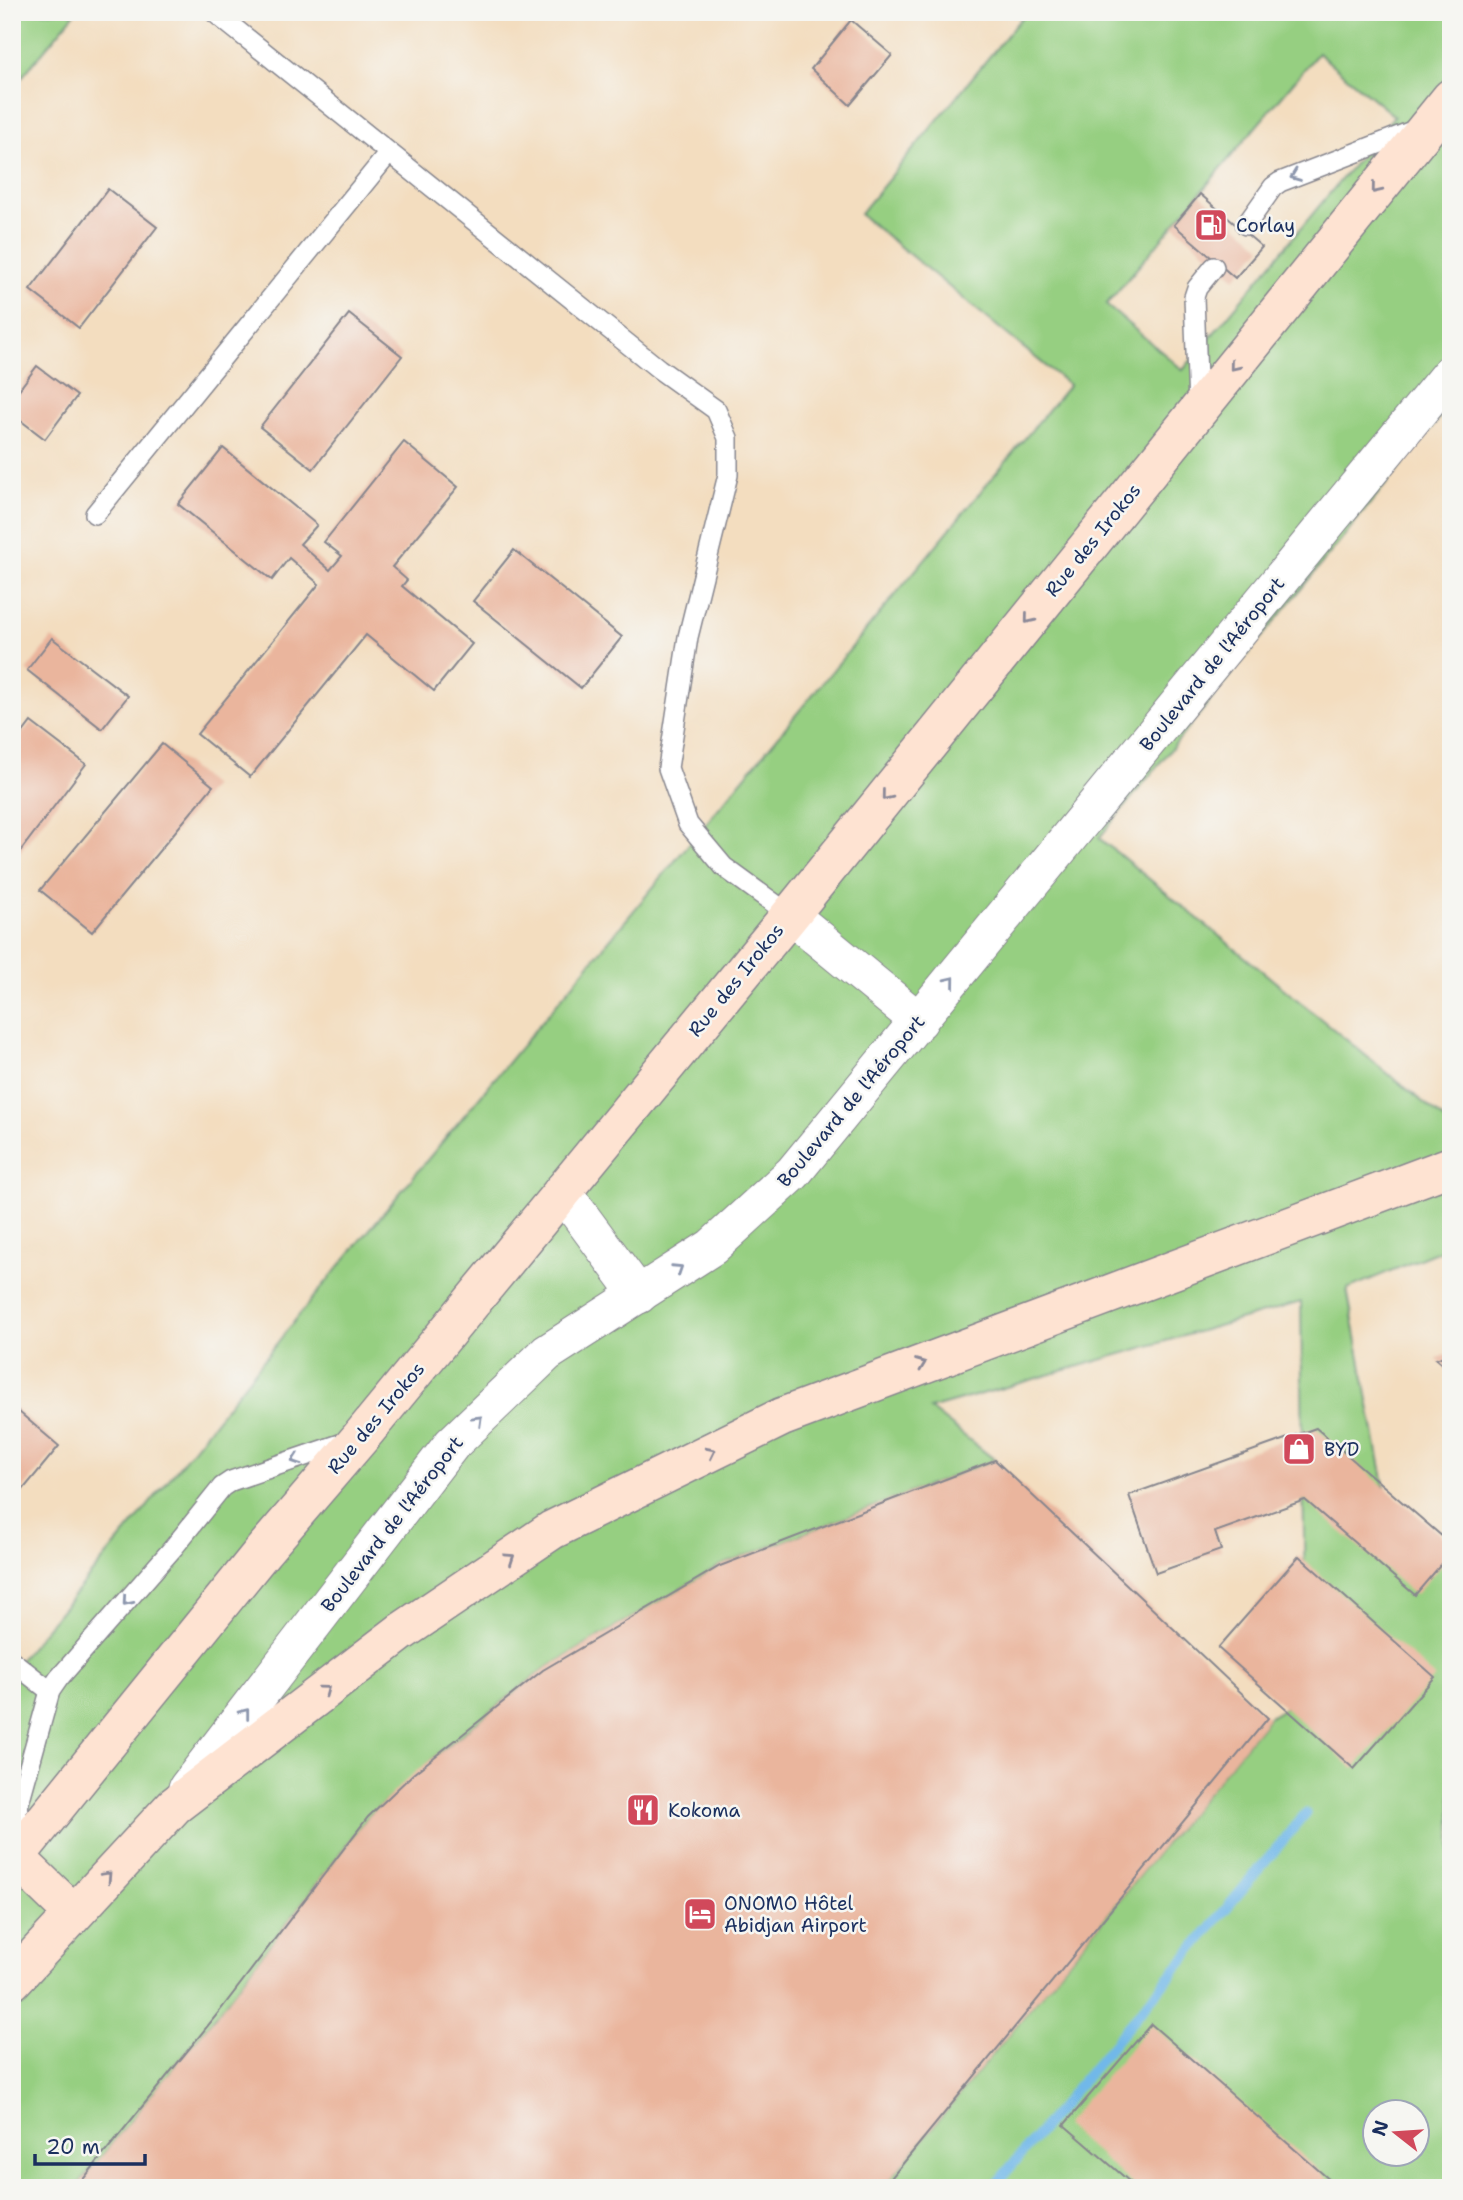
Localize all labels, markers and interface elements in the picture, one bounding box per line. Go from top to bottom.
one-way arrow [1290,167,1302,181]
one-way arrow [1372,181,1385,193]
fuel station icon: Corlay [1192,206,1230,244]
place label: Corlay [1236,213,1295,238]
one-way arrow [1229,359,1242,371]
street label: Rue des Irokos [1040,478,1146,602]
street label: Boulevard de l'Aéroport [1134,572,1290,756]
one-way arrow [1025,611,1037,624]
one-way arrow [882,788,894,801]
street label: Rue des Irokos [683,918,789,1042]
one-way arrow [943,976,956,989]
street label: Boulevard de l'Aéroport [772,1010,930,1192]
one-way arrow [671,1265,684,1278]
street label: Rue des Irokos [322,1357,430,1479]
one-way arrow [914,1359,926,1373]
one-way arrow [469,1415,482,1428]
shop icon: BYD [1280,1430,1318,1468]
street label: Boulevard de l'Aéroport [315,1431,469,1617]
place label: BYD [1324,1437,1359,1462]
one-way arrow [704,1446,716,1460]
one-way arrow [290,1451,302,1466]
one-way arrow [502,1554,515,1566]
one-way arrow [123,1593,135,1606]
one-way arrow [317,1685,330,1698]
one-way arrow [237,1708,250,1721]
restaurant icon: Kokoma [624,1791,662,1829]
place label: Kokoma [668,1798,741,1823]
one-way arrow [99,1871,112,1884]
place label: ONOMO Hôtel Abidjan Airport [724,1891,867,1938]
hotel icon: ONOMO Hôtel Abidjan Airport [681,1895,719,1933]
north arrow [1362,2098,1432,2168]
text: N [1366,2117,1394,2139]
scale bar [35,2123,145,2167]
text: 20 m [46,2133,100,2161]

